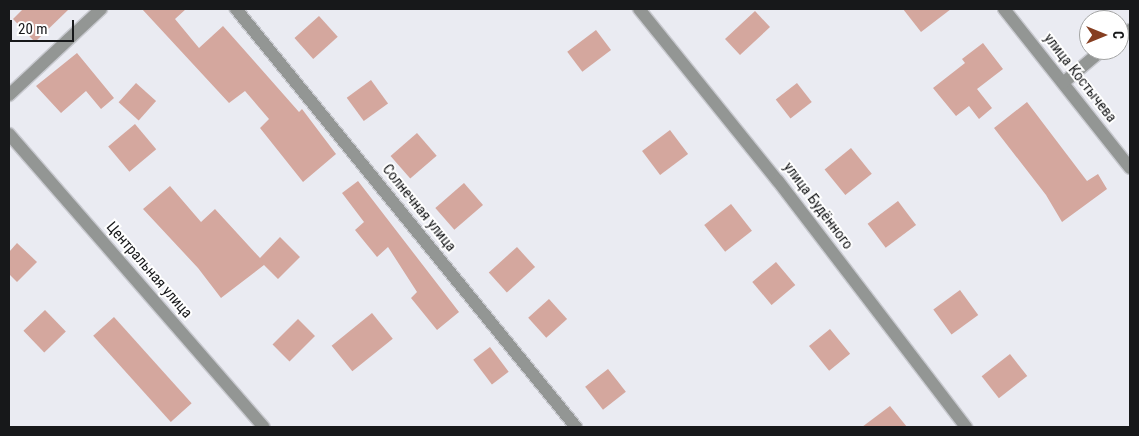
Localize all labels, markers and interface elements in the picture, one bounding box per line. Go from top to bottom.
scale bar [12,10,76,42]
north arrow [1079,10,1129,60]
text: 20 m [18,20,48,38]
street label: улица Костычева [1040,30,1120,126]
text: С [1110,31,1126,39]
street label: улица Будённого [779,159,857,253]
street label: Солнечная улица [378,161,460,255]
street label: Центральная улица [102,218,196,322]

